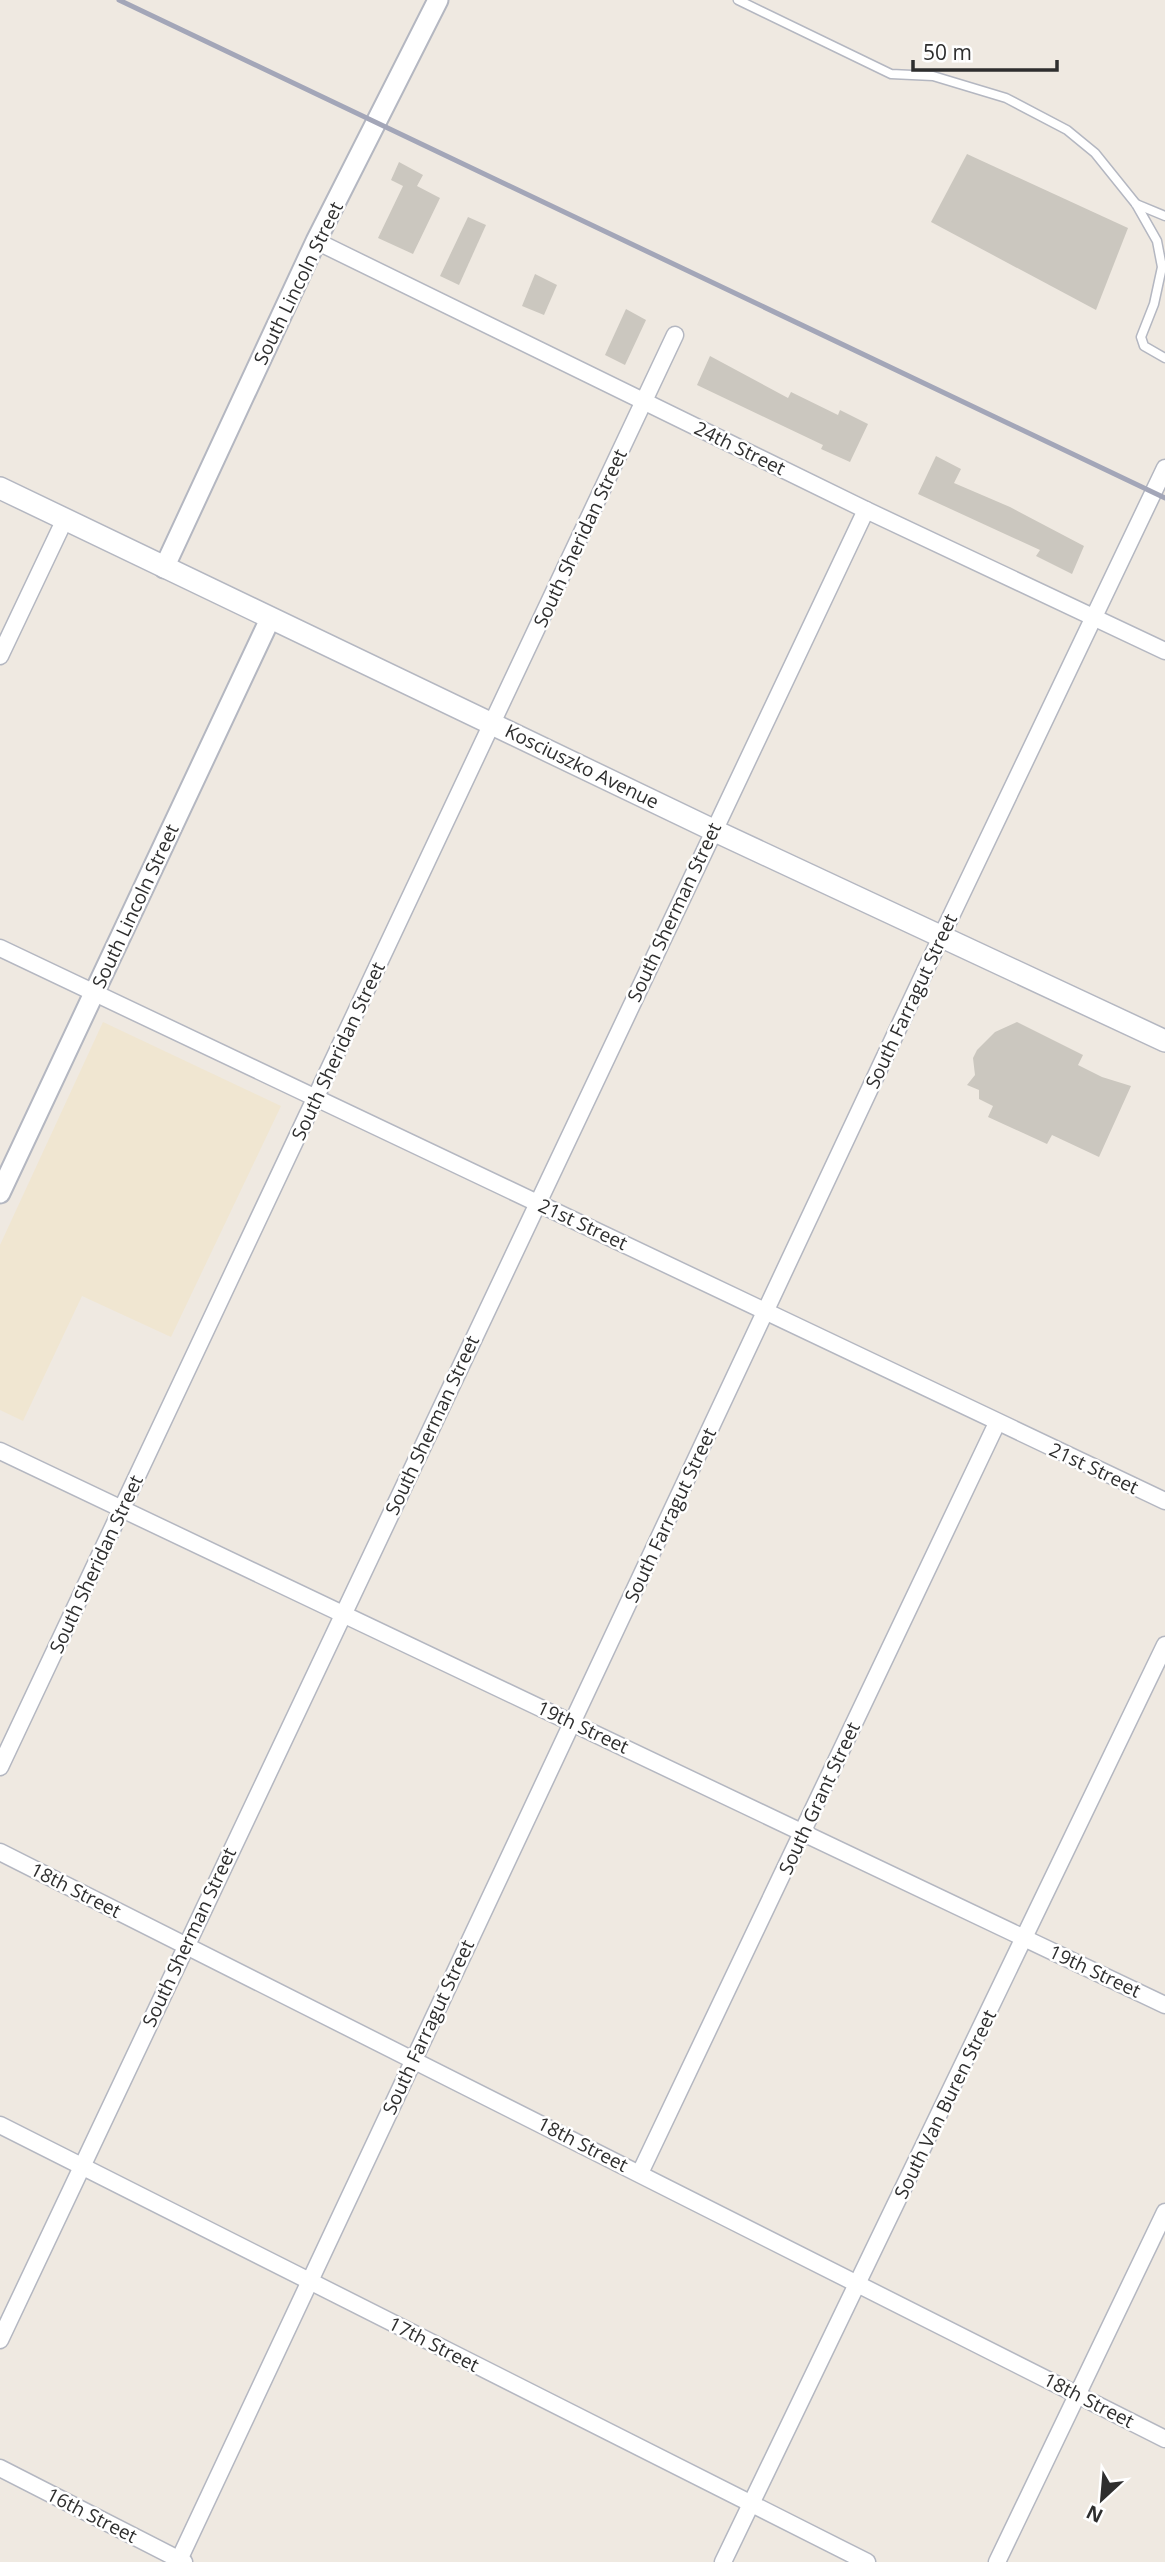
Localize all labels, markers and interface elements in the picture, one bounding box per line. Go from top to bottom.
scale bar [913,28,1056,72]
text: 50 m [923,38,972,66]
street label: South Lincoln Street [247,197,349,369]
street label: 24th Street [690,415,790,481]
street label: South Sheridan Street [527,444,633,631]
street label: Kosciuszko Avenue [501,717,663,815]
street label: South Sherman Street [621,818,727,1006]
street label: South Lincoln Street [86,820,185,992]
street label: South Farragut Street [859,909,963,1093]
street label: South Sheridan Street [285,957,391,1144]
street label: 21st Street [534,1192,632,1256]
street label: South Sherman Street [379,1331,485,1519]
street label: South Farragut Street [618,1423,722,1607]
street label: 21st Street [1045,1436,1143,1500]
street label: South Sheridan Street [43,1470,149,1657]
street label: 19th Street [533,1694,633,1760]
street label: South Grant Street [772,1717,866,1878]
street label: South Sherman Street [136,1843,242,2031]
street label: 18th Street [26,1856,126,1924]
street label: South Farragut Street [376,1935,480,2119]
street label: 19th Street [1045,1938,1145,2004]
street label: South Van Buren Street [888,2005,1002,2203]
street label: 18th Street [533,2110,633,2178]
street label: 17th Street [384,2310,484,2378]
street label: 18th Street [1039,2366,1139,2434]
north arrow [1067,2464,1137,2534]
street label: 16th Street [42,2481,142,2549]
text: N [1082,2499,1107,2529]

